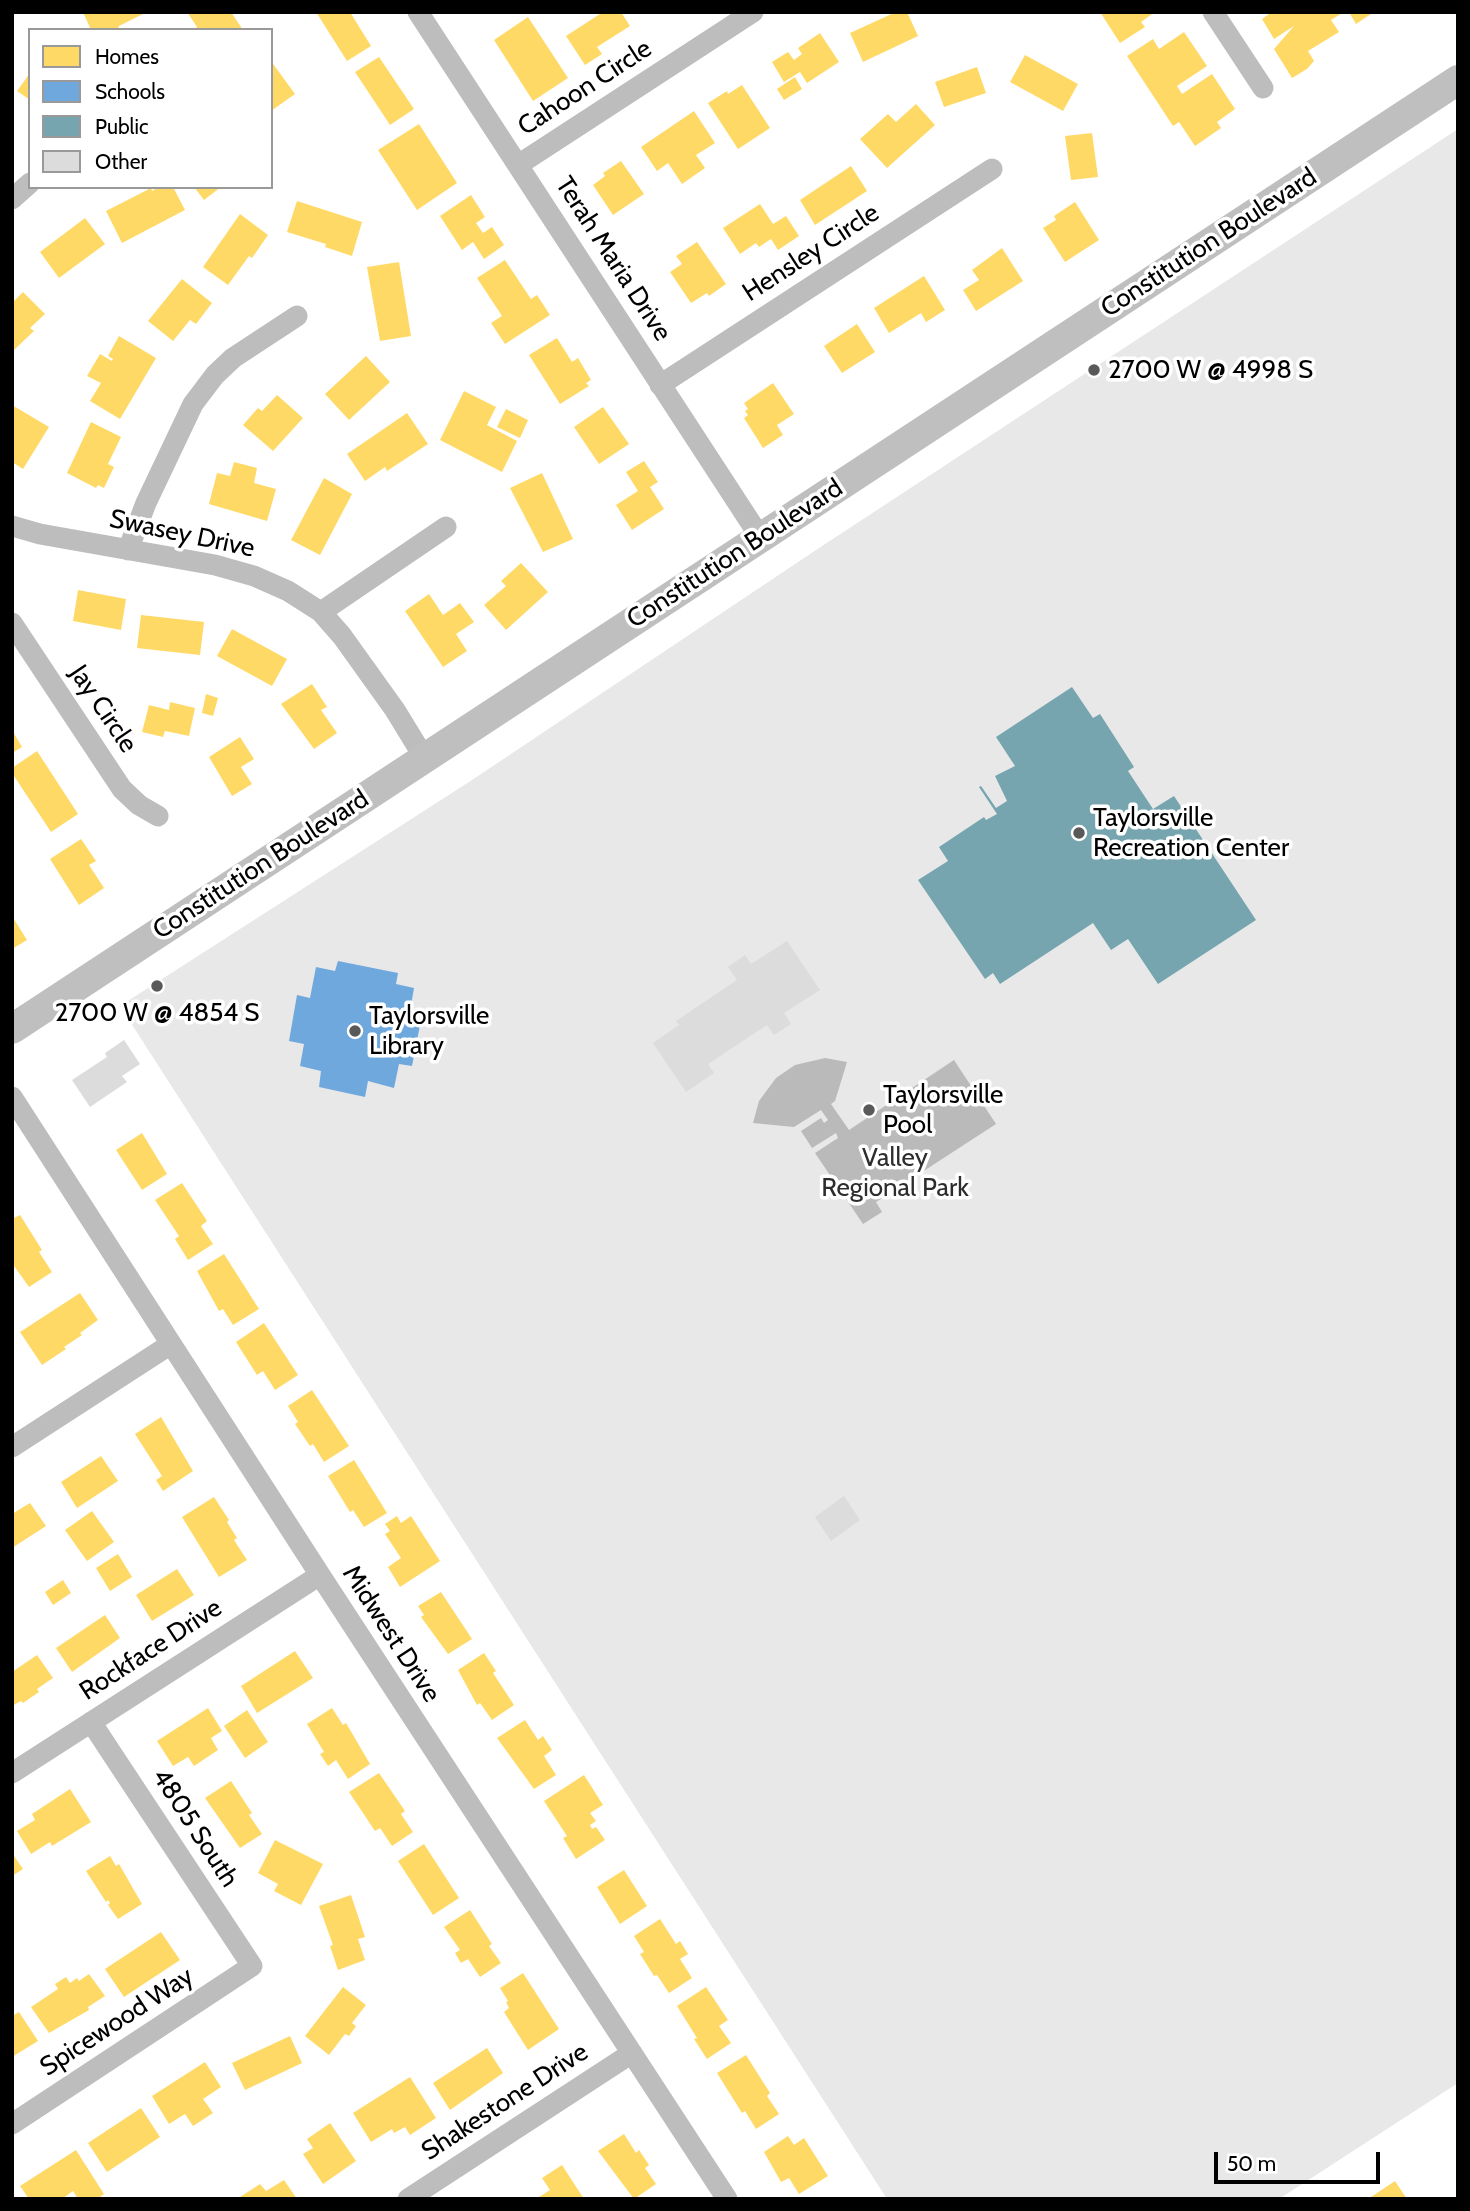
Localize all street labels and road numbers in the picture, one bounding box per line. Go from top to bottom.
street label: Cahoon Circle [512,33,658,143]
street label: Constitution Boulevard [1095,162,1323,324]
street label: Terah Maria Drive [548,171,678,347]
street label: Hensley Circle [737,197,885,309]
street label: Constitution Boulevard [621,473,849,635]
street label: Swasey Drive [107,503,257,565]
street label: Jay Circle [62,659,144,759]
street label: Constitution Boulevard [147,784,375,946]
street label: Midwest Drive [335,1560,447,1708]
street label: Rockface Drive [74,1593,228,1707]
street label: 4805 South [145,1763,245,1893]
street label: Spicewood Way [35,1961,199,2083]
street label: Shakestone Drive [416,2037,594,2167]

